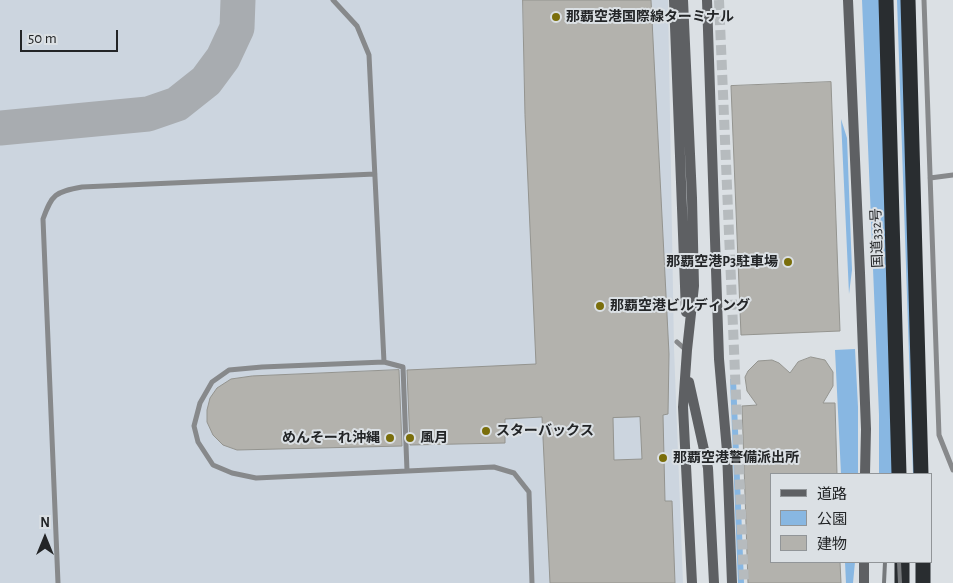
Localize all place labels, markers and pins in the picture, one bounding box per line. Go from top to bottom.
place label: 那覇空港国際線ターミナル [566,9,734,25]
marker: 那覇空港国際線ターミナル [550,11,562,23]
place label: 那覇空港P3駐車場 [666,254,778,270]
marker: 那覇空港P3駐車場 [782,256,794,268]
place label: 那覇空港ビルディング [610,298,750,314]
marker: 那覇空港ビルディング [594,300,606,312]
place label: スターバックス [496,423,594,439]
marker: スターバックス [480,425,492,437]
place label: めんそーれ沖縄 [282,430,380,446]
place label: 風月 [420,430,448,446]
marker: めんそーれ沖縄 [384,432,396,444]
marker: 風月 [404,432,416,444]
place label: 那覇空港警備派出所 [673,450,799,466]
marker: 那覇空港警備派出所 [657,452,669,464]

